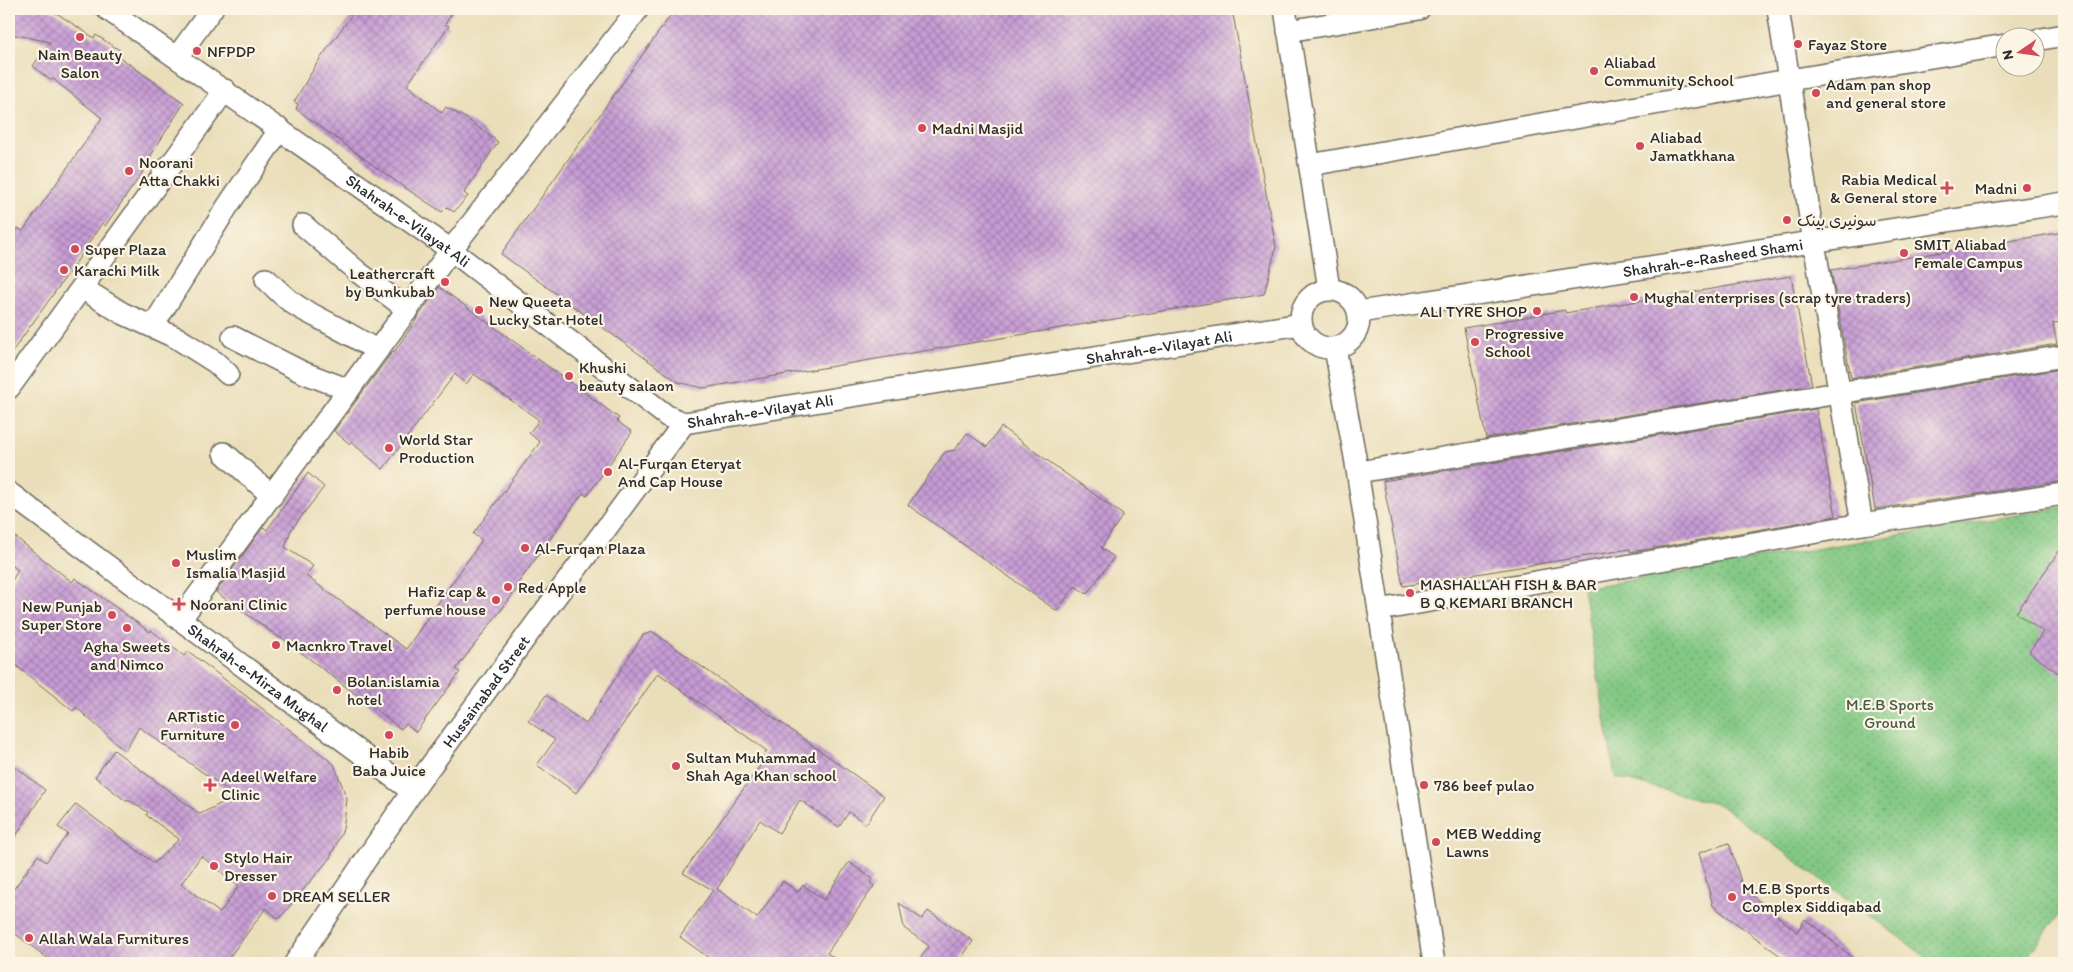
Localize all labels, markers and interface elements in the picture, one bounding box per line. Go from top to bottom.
north arrow [1996,28,2046,78]
marker: Nain Beauty Salon [74,31,86,43]
place label: Fayaz Store [1808,35,1887,54]
marker: Fayaz Store [1792,38,1804,50]
place label: NFPDP [207,42,255,61]
place label: Nain Beauty Salon [38,45,123,82]
marker: NFPDP [191,45,203,57]
text: N [1998,48,2017,61]
place label: Aliabad Community School [1604,53,1734,90]
marker: Aliabad Community School [1588,65,1600,77]
place label: Adam pan shop and general store [1826,75,1946,112]
marker: Adam pan shop and general store [1810,87,1822,99]
place label: Madni Masjid [932,119,1023,138]
marker: Madni Masjid [916,122,928,134]
place label: Aliabad Jamatkhana [1650,128,1736,165]
marker: Aliabad Jamatkhana [1634,140,1646,152]
place label: Noorani Atta Chakki [139,153,220,190]
marker: Noorani Atta Chakki [123,165,135,177]
street label: Shahrah-e-Vilayat Ali [342,170,474,271]
place label: Rabia Medical & General store [1830,170,1937,207]
place label: Madni [1975,179,2017,198]
marker: Rabia Medical & General store [1941,182,1953,194]
marker: Madni [2021,182,2033,194]
place label: سونیری بینک [1797,211,1877,231]
marker: سونیری بینک [1781,214,1793,226]
street label: Shahrah-e-Rasheed Shami [1621,234,1804,281]
place label: SMIT Aliabad Female Campus [1914,235,2023,272]
place label: Super Plaza [85,240,167,259]
marker: Super Plaza [69,243,81,255]
marker: SMIT Aliabad Female Campus [1898,247,1910,259]
place label: Karachi Milk [74,261,160,280]
marker: Karachi Milk [58,264,70,276]
place label: Leathercraft by Bunkubab [345,264,435,301]
marker: Leathercraft by Bunkubab [439,276,451,288]
place label: Mughal enterprises (scrap tyre traders) [1644,288,1911,307]
marker: Mughal enterprises (scrap tyre traders) [1628,291,1640,303]
place label: New Queeta Lucky Star Hotel [489,292,604,329]
place label: ALI TYRE SHOP [1420,302,1527,321]
marker: New Queeta Lucky Star Hotel [473,304,485,316]
marker: ALI TYRE SHOP [1531,305,1543,317]
place label: Progressive School [1485,324,1564,361]
street label: Shahrah-e-Vilayat Ali [1085,326,1234,368]
marker: Progressive School [1469,336,1481,348]
place label: Khushi beauty salaon [579,358,674,395]
marker: Khushi beauty salaon [563,370,575,382]
street label: Shahrah-e-Vilayat Ali [686,390,835,432]
place label: World Star Production [399,430,475,467]
marker: World Star Production [383,442,395,454]
place label: Al-Furqan Eteryat And Cap House [618,454,741,491]
marker: Al-Furqan Eteryat And Cap House [602,466,614,478]
place label: Al-Furqan Plaza [535,539,646,558]
marker: Al-Furqan Plaza [519,542,531,554]
place label: Muslim Ismalia Masjid [186,545,286,582]
marker: Muslim Ismalia Masjid [170,557,182,569]
place label: MASHALLAH FISH & BAR B Q KEMARI BRANCH [1420,575,1596,612]
place label: Red Apple [518,578,586,597]
marker: Red Apple [502,581,514,593]
place label: Hafiz cap & perfume house [384,582,487,619]
marker: MASHALLAH FISH & BAR B Q KEMARI BRANCH [1404,587,1416,599]
marker: Hafiz cap & perfume house [490,594,502,606]
place label: Noorani Clinic [190,595,287,614]
place label: New Punjab Super Store [21,597,102,634]
marker: Noorani Clinic [172,597,186,611]
marker: New Punjab Super Store [106,609,118,621]
street label: Shahrah-e-Mirza Mughal [184,619,333,736]
marker: Agha Sweets and Nimco [121,622,133,634]
street label: Hussainabad Street [438,632,533,751]
place label: Macnkro Travel [286,636,393,655]
place label: Agha Sweets and Nimco [84,637,170,674]
marker: Macnkro Travel [270,639,282,651]
place label: Bolan.islamia hotel [347,672,440,709]
marker: Bolan.islamia hotel [331,684,343,696]
park label: M.E.B Sports Ground [1846,695,1934,732]
place label: ARTistic Furniture [160,707,225,744]
marker: ARTistic Furniture [229,719,241,731]
marker: Habib Baba Juice [383,729,395,741]
place label: Habib Baba Juice [352,743,426,780]
place label: Sultan Muhammad Shah Aga Khan school [686,748,837,785]
marker: Sultan Muhammad Shah Aga Khan school [670,760,682,772]
place label: Adeel Welfare Clinic [221,767,317,804]
place label: 786 beef pulao [1434,776,1534,795]
marker: Adeel Welfare Clinic [203,778,217,792]
marker: 786 beef pulao [1418,779,1430,791]
place label: MEB Wedding Lawns [1446,824,1542,861]
marker: MEB Wedding Lawns [1430,836,1442,848]
place label: Stylo Hair Dresser [224,848,293,885]
marker: Stylo Hair Dresser [208,860,220,872]
place label: M.E.B Sports Complex Siddiqabad [1742,879,1882,916]
place label: DREAM SELLER [282,887,391,906]
marker: DREAM SELLER [266,890,278,902]
marker: M.E.B Sports Complex Siddiqabad [1726,891,1738,903]
place label: Allah Wala Furnitures [39,929,189,948]
marker: Allah Wala Furnitures [23,932,35,944]

